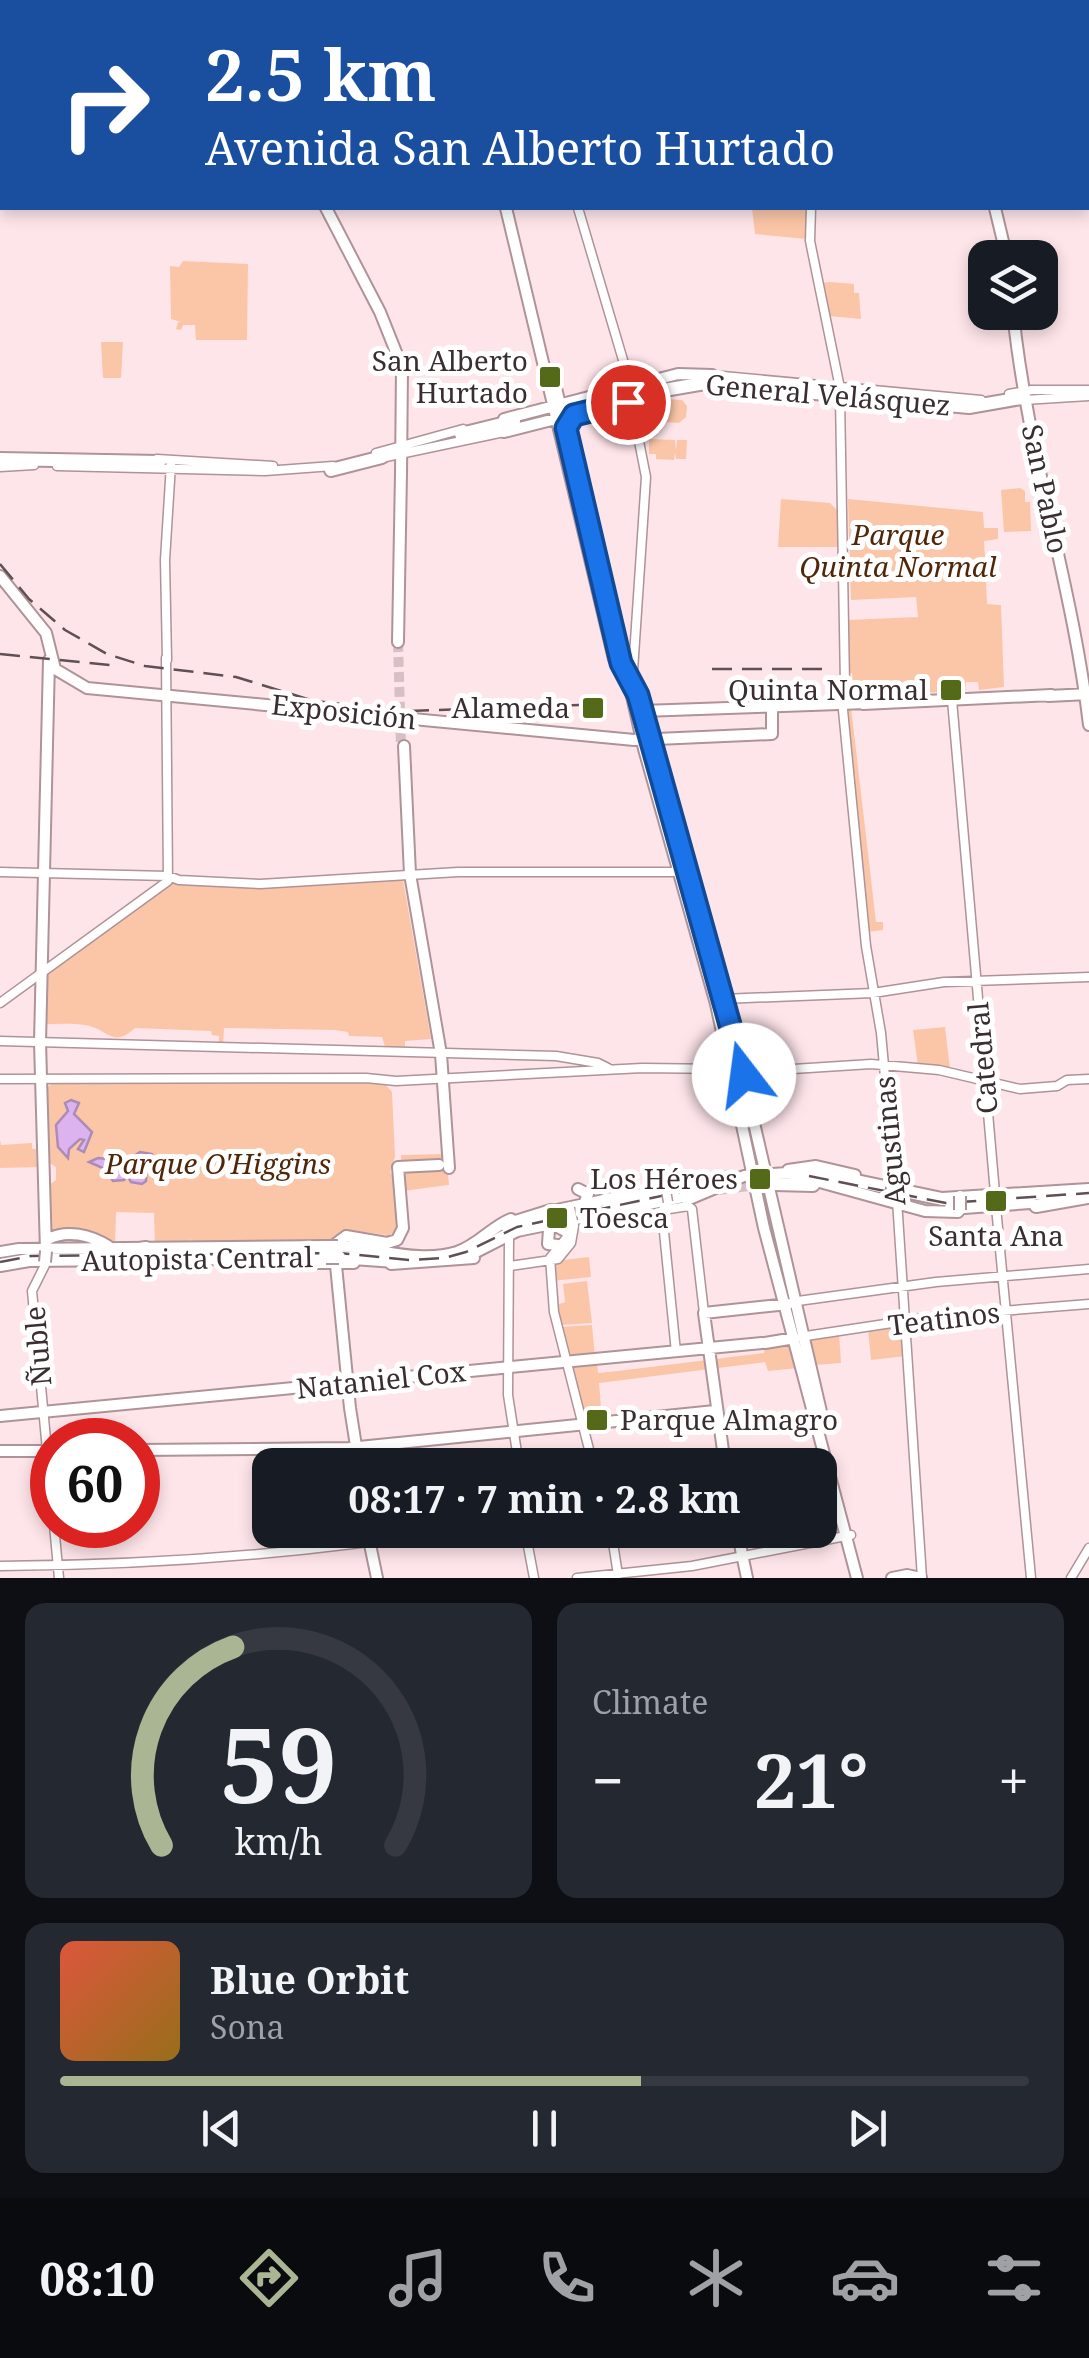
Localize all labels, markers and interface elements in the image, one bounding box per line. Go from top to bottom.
text: 2.5 km [205,26,437,122]
icon: right [40,40,170,170]
text: Avenida San Alberto Hurtado [205,117,835,178]
map controls [968,240,1058,330]
button: layers [968,240,1058,330]
place label: San Alberto Hurtado [372,341,528,411]
pin [586,360,671,445]
marker: San Alberto Hurtado [537,364,563,390]
street label: General Velásquez [704,364,952,424]
icon: arrive [601,375,656,430]
street label: San Pablo [1014,421,1078,557]
park label: Parque Quinta Normal [800,515,997,585]
place label: Quinta Normal [728,670,928,708]
marker: Quinta Normal [938,677,964,703]
street label: Exposición [270,685,418,738]
place label: Alameda [451,688,570,726]
marker: Alameda [580,695,606,721]
street label: Catedral [958,1000,1006,1116]
position arrow [692,1023,796,1127]
street label: Agustinas [864,1075,914,1207]
park label: Parque O'Higgins [104,1144,331,1182]
place label: Los Héroes [590,1159,738,1197]
marker: Los Héroes [747,1166,773,1192]
marker: Santa Ana [983,1188,1009,1214]
place label: Toesca [580,1198,669,1236]
marker: Toesca [544,1205,570,1231]
place label: Santa Ana [928,1216,1064,1254]
street label: Autopista Central [81,1237,314,1279]
street label: Teatinos [886,1292,1002,1344]
street label: Ñuble [15,1305,59,1388]
street label: Nataniel Cox [294,1351,468,1407]
place label: Parque Almagro [620,1400,838,1438]
marker: Parque Almagro [584,1407,610,1433]
speed limit sign: 60 [30,1418,160,1548]
text: 08:17 · 7 min · 2.8 km [348,1472,741,1524]
text: Climate [592,1680,708,1723]
text: 59 [220,1692,337,1833]
text: 21° [754,1728,868,1830]
text: − [592,1742,624,1817]
text: + [998,1742,1029,1817]
text: km/h [235,1817,322,1865]
text: Blue Orbit [210,1953,409,2005]
text: Sona [210,2005,285,2048]
icon: previous [194,2101,249,2156]
icon: pause [517,2101,572,2156]
icon: next [840,2101,895,2156]
icon: directions [234,2243,304,2313]
icon: music [383,2243,453,2313]
icon: phone [532,2243,602,2313]
icon: climate [681,2243,751,2313]
icon: car [830,2243,900,2313]
icon: filters [979,2243,1049,2313]
text: 08:10 [40,2248,155,2309]

